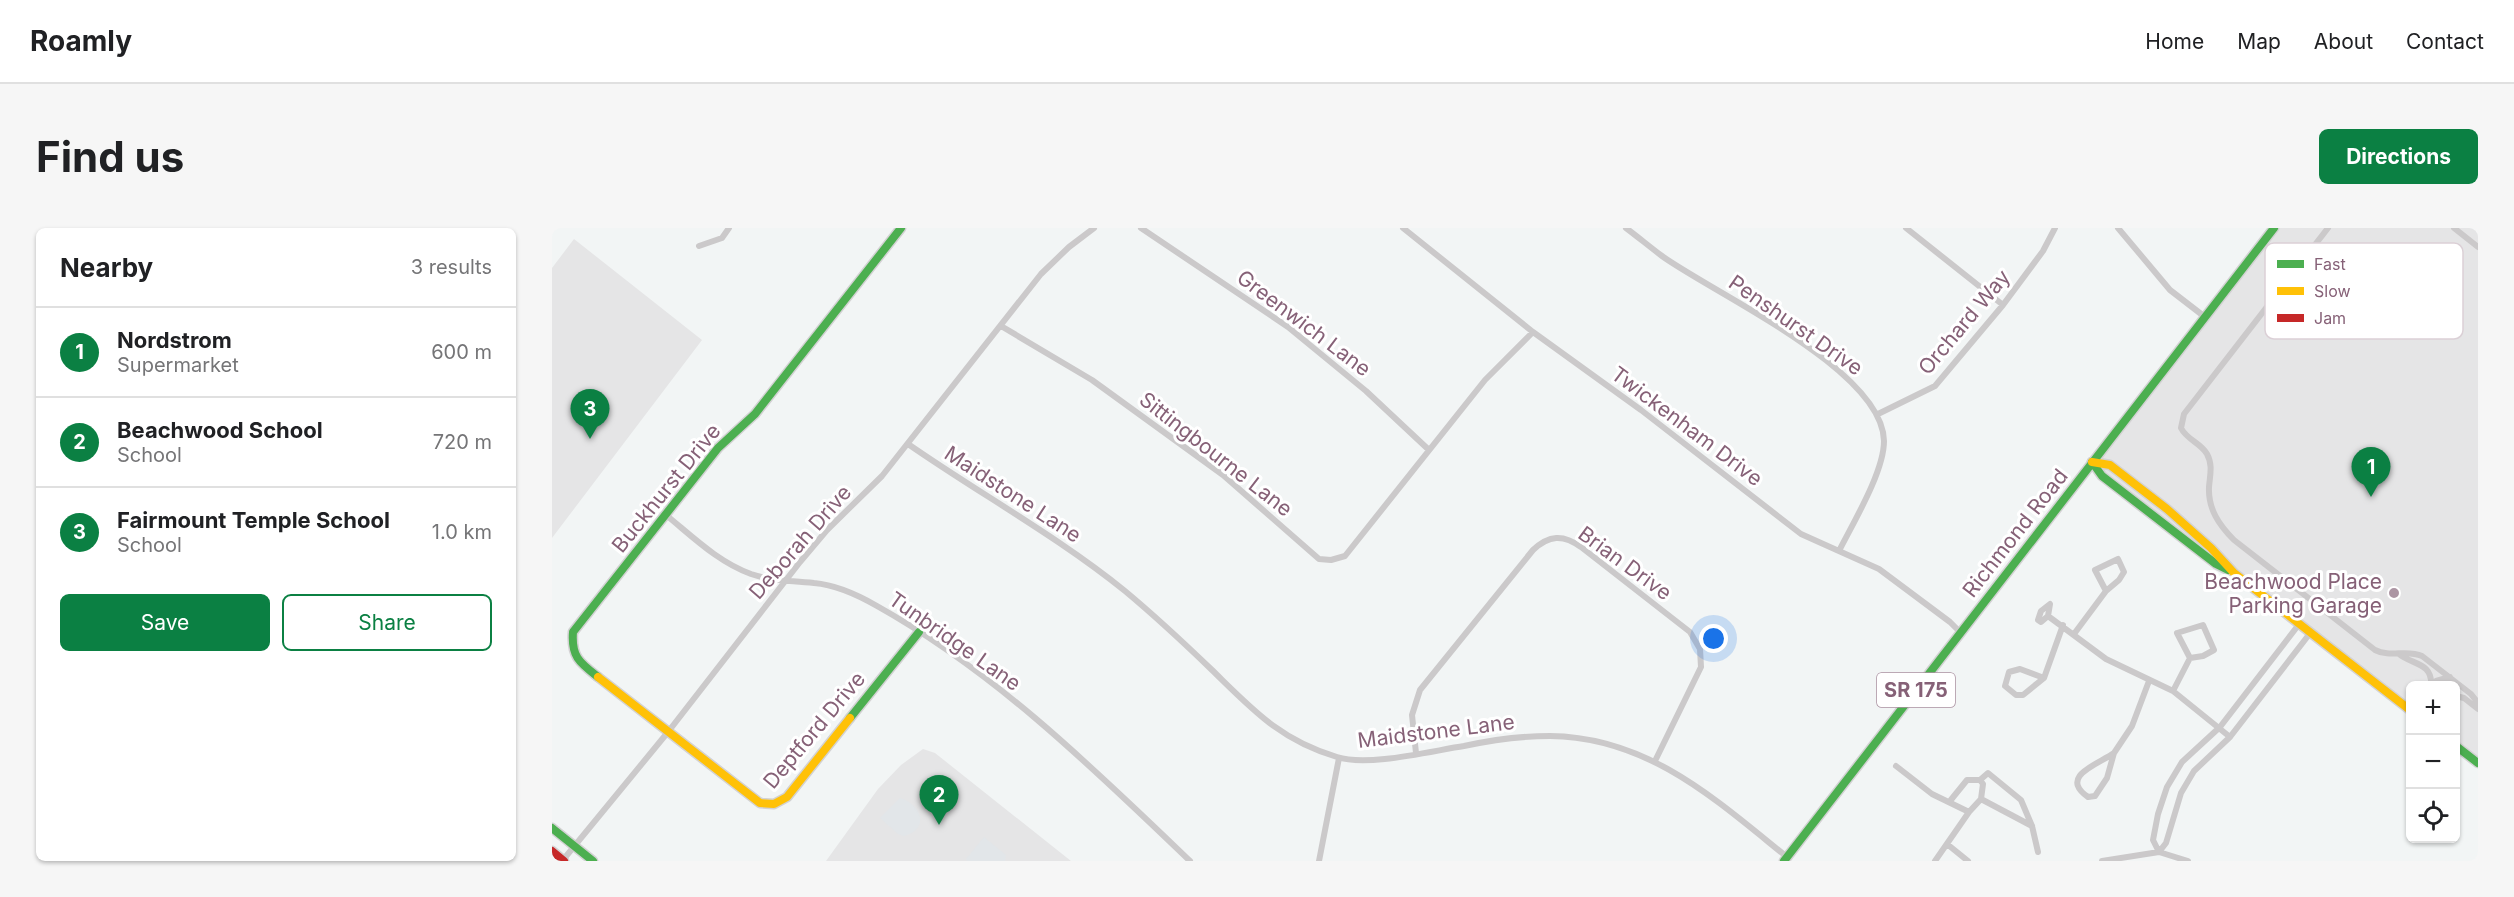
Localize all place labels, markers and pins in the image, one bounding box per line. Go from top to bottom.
pin: 3 [570,390,609,439]
pin: 1 [2352,448,2390,497]
place label: Beachwood Place Parking Garage [2204,569,2382,618]
marker: Beachwood Place Parking Garage [2387,586,2401,600]
pin: 2 [920,776,958,825]

